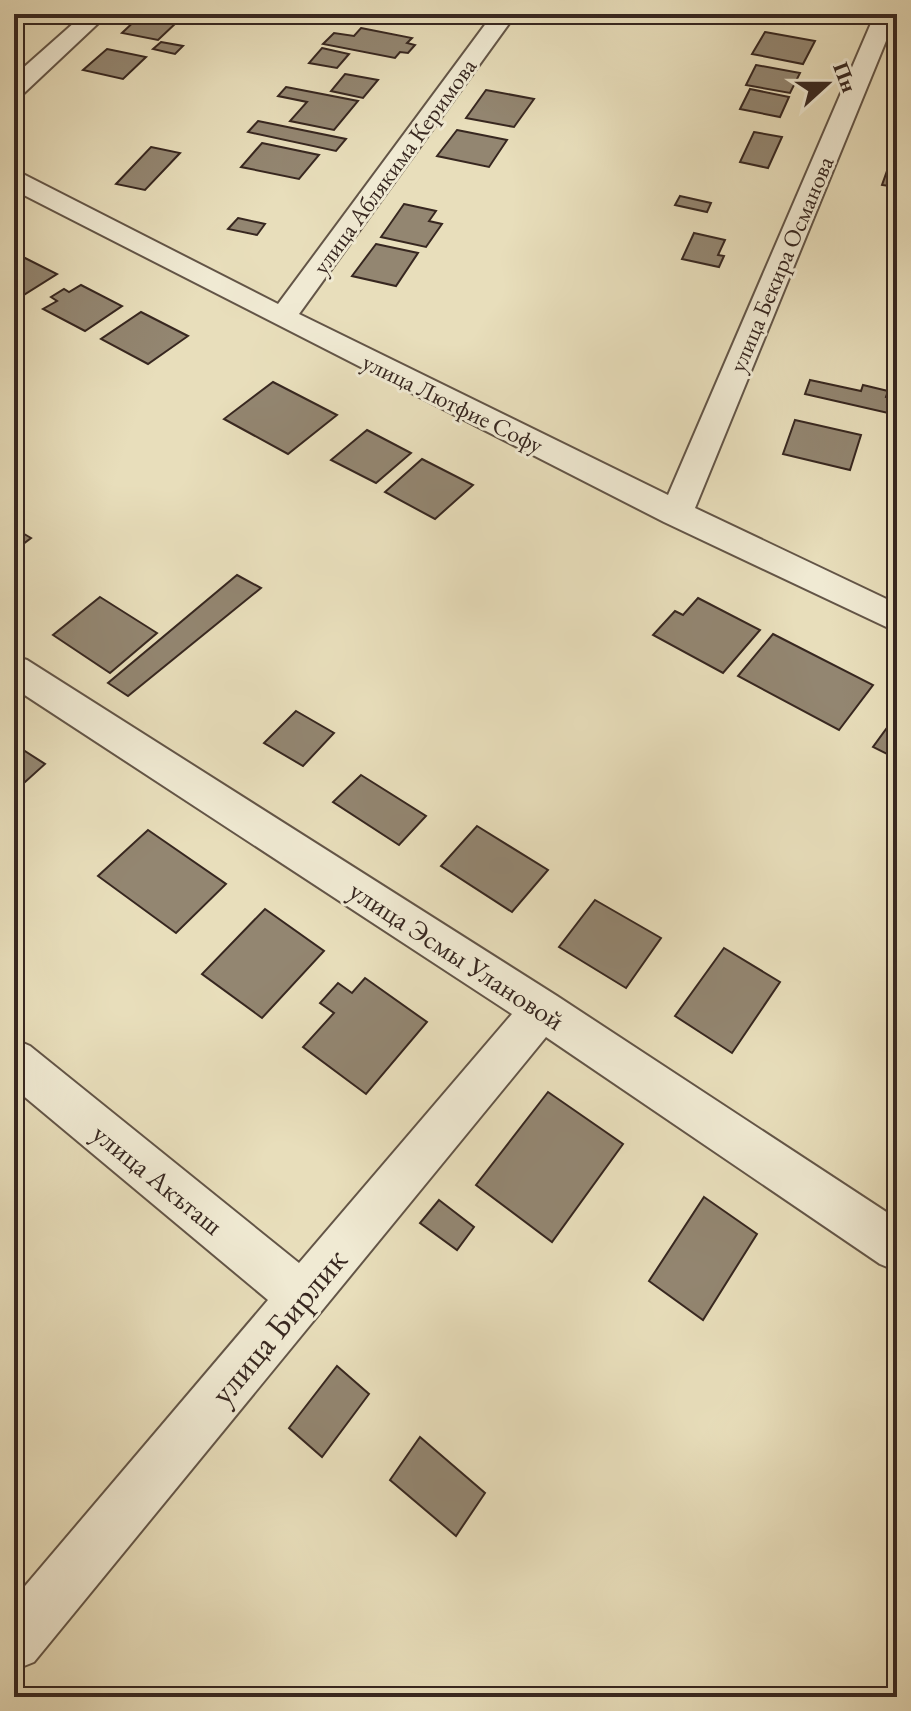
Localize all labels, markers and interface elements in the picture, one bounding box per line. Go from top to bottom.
north arrow [787,44,867,124]
street label: улица Аблякима Керимова [305,51,483,280]
text: Пн [826,58,864,97]
street label: улица Бекира Османова [721,151,841,377]
street label: улица Лютфие Софу [358,346,549,460]
street label: улица Эсмы Улановой [343,872,572,1038]
street label: улица Акъташ [85,1115,231,1243]
street label: улица Бирлик [200,1239,356,1413]

